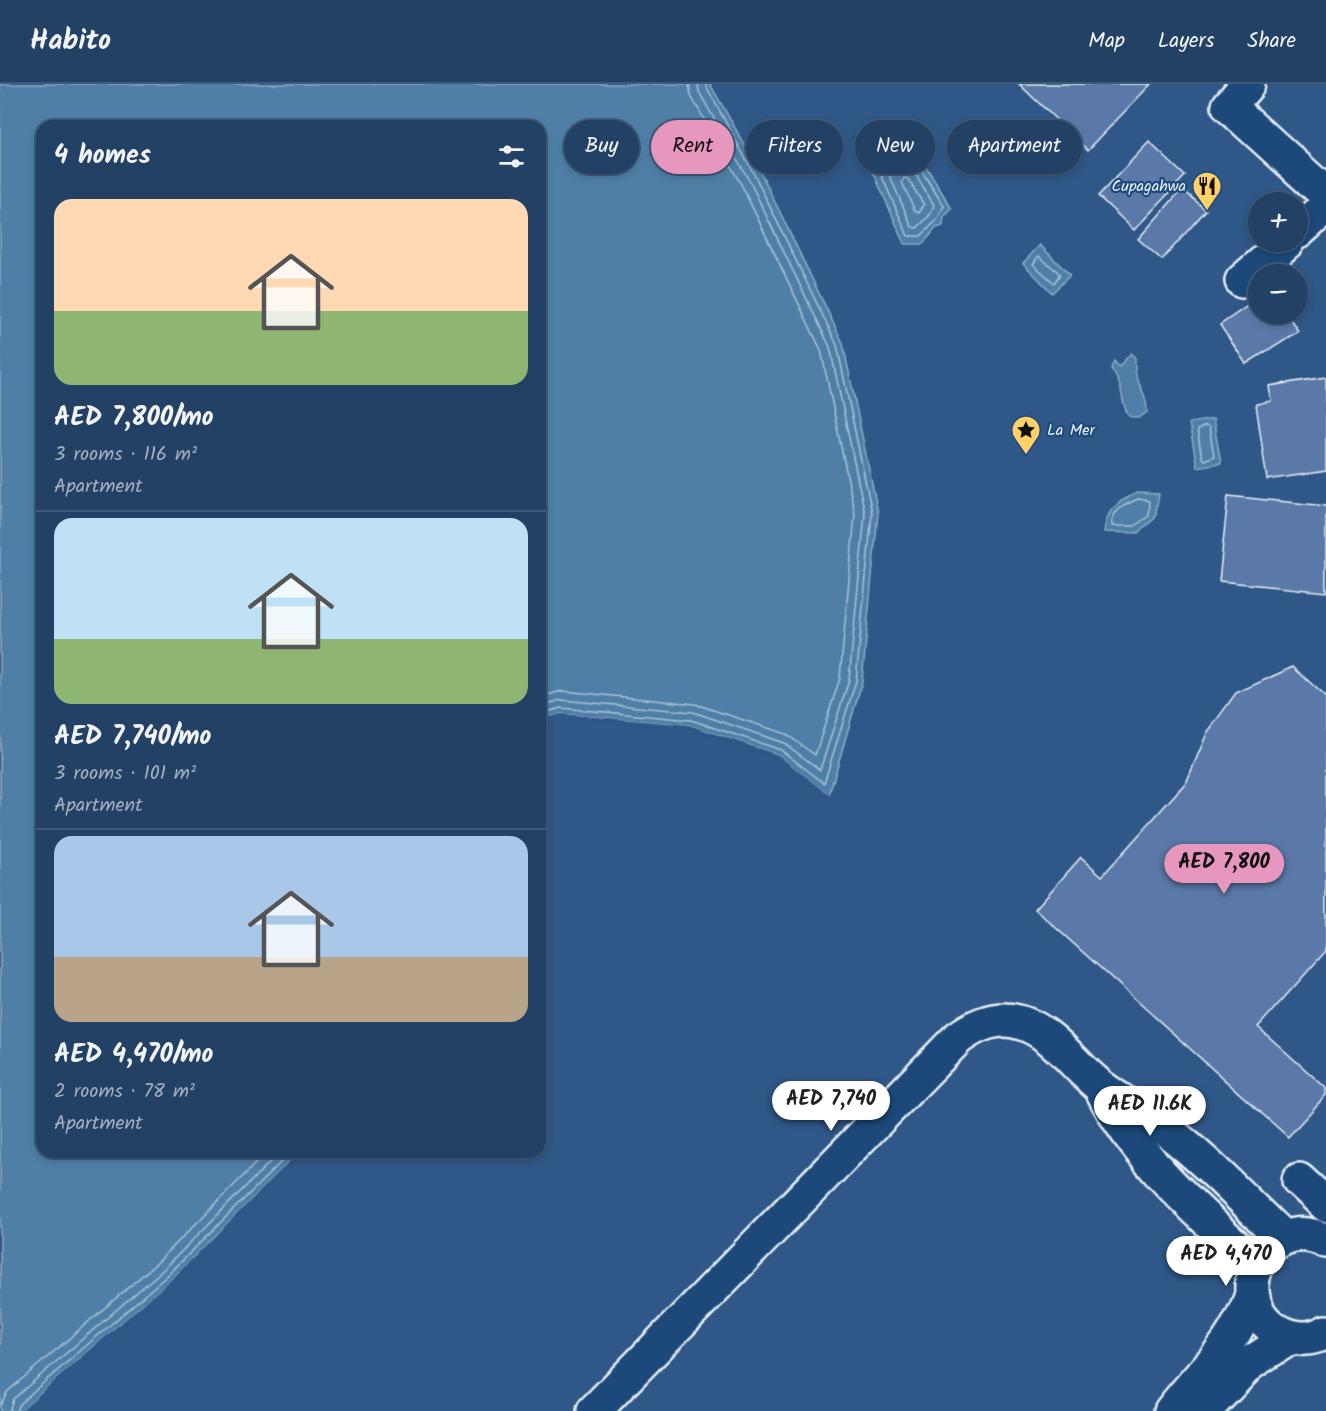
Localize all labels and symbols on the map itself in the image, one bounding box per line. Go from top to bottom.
restaurant icon: Cupagahwa [1191,170,1223,212]
place label: Cupagahwa [1112,174,1186,199]
place icon: La Mer [1010,414,1042,456]
place label: La Mer [1047,418,1096,443]
pin: AED 7,800 [1155,844,1293,895]
pin: AED 7,740 [762,1081,900,1132]
pin: AED 11.6K [1081,1086,1219,1137]
pin: AED 4,470 [1157,1236,1295,1287]

